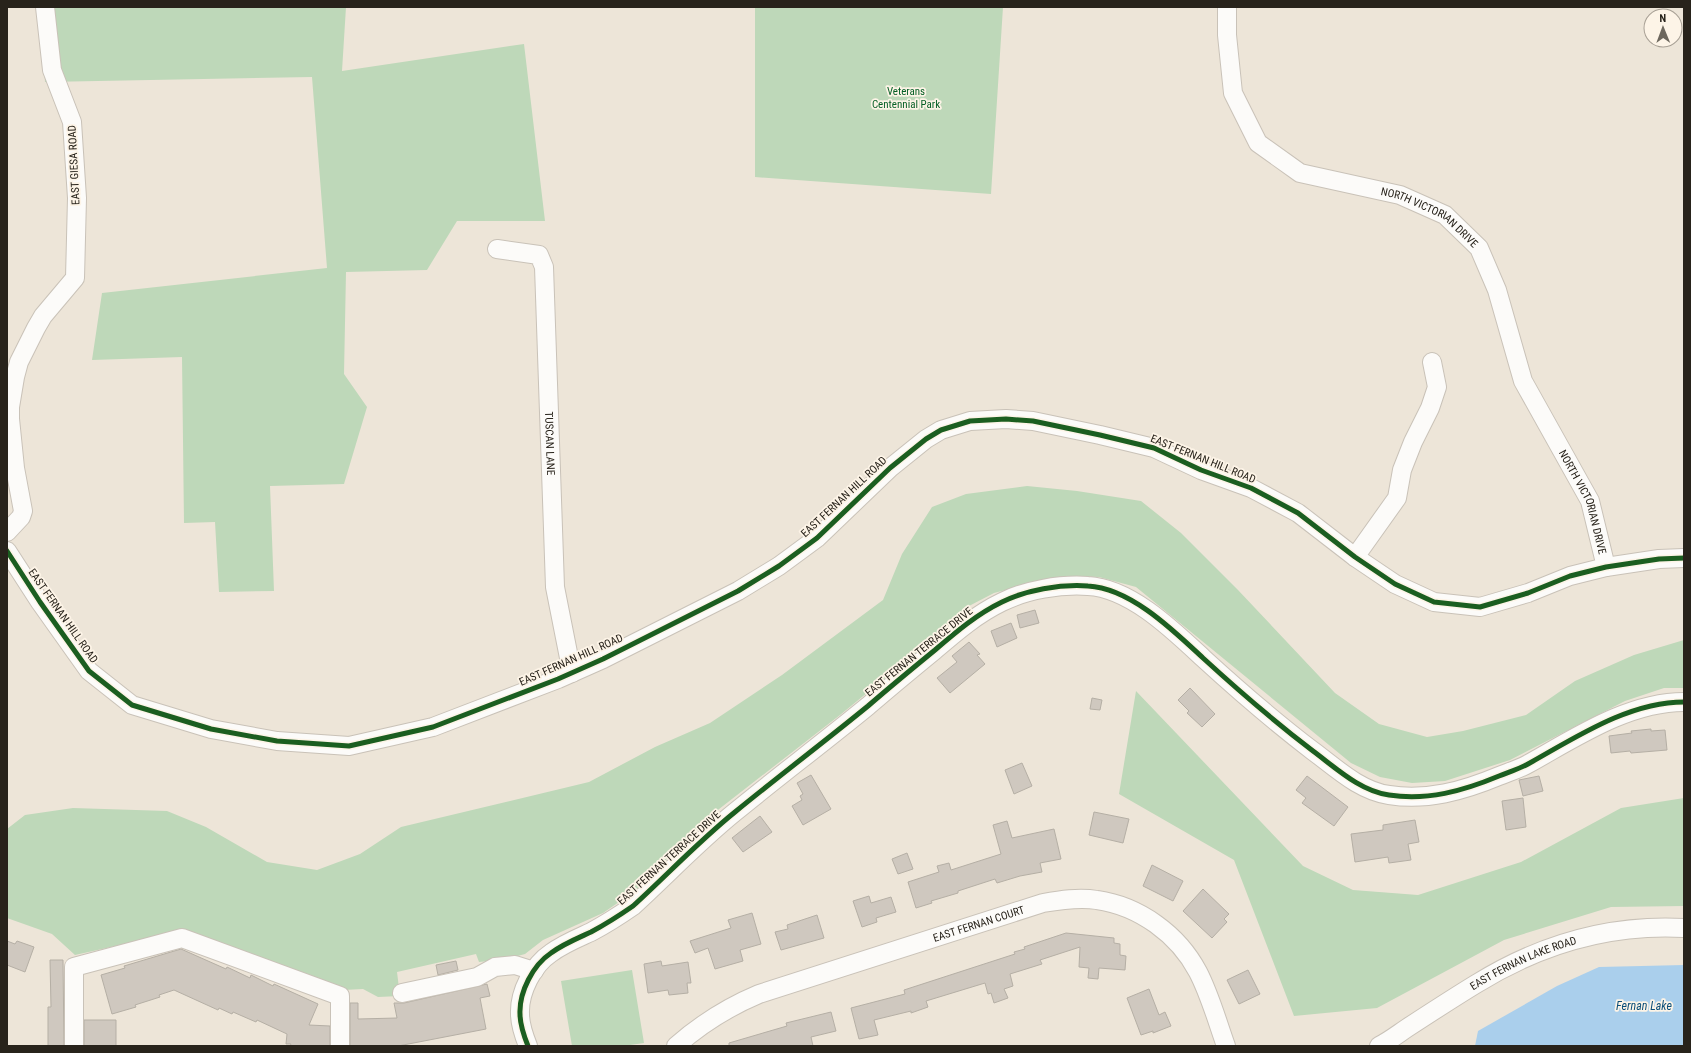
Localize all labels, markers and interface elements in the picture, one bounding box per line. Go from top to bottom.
north arrow [1643,8,1683,48]
text: N [1659,12,1667,25]
park label: Veterans Centennial Park [872,85,940,111]
street label: EAST GIESA ROAD [65,125,83,205]
street label: NORTH VICTORIAN DRIVE [1380,185,1481,250]
street label: TUSCAN LANE [542,411,558,476]
street label: EAST FERNAN HILL ROAD [1149,432,1257,486]
street label: NORTH VICTORIAN DRIVE [1556,447,1609,556]
street label: EAST FERNAN HILL ROAD [799,454,889,540]
street label: EAST FERNAN HILL ROAD [25,566,101,666]
street label: EAST FERNAN TERRACE DRIVE [863,604,976,699]
street label: EAST FERNAN HILL ROAD [517,631,625,689]
street label: EAST FERNAN TERRACE DRIVE [615,808,724,908]
street label: EAST FERNAN COURT [931,903,1026,944]
street label: EAST FERNAN LAKE ROAD [1468,934,1578,993]
water label: Fernan Lake [1616,999,1672,1013]

